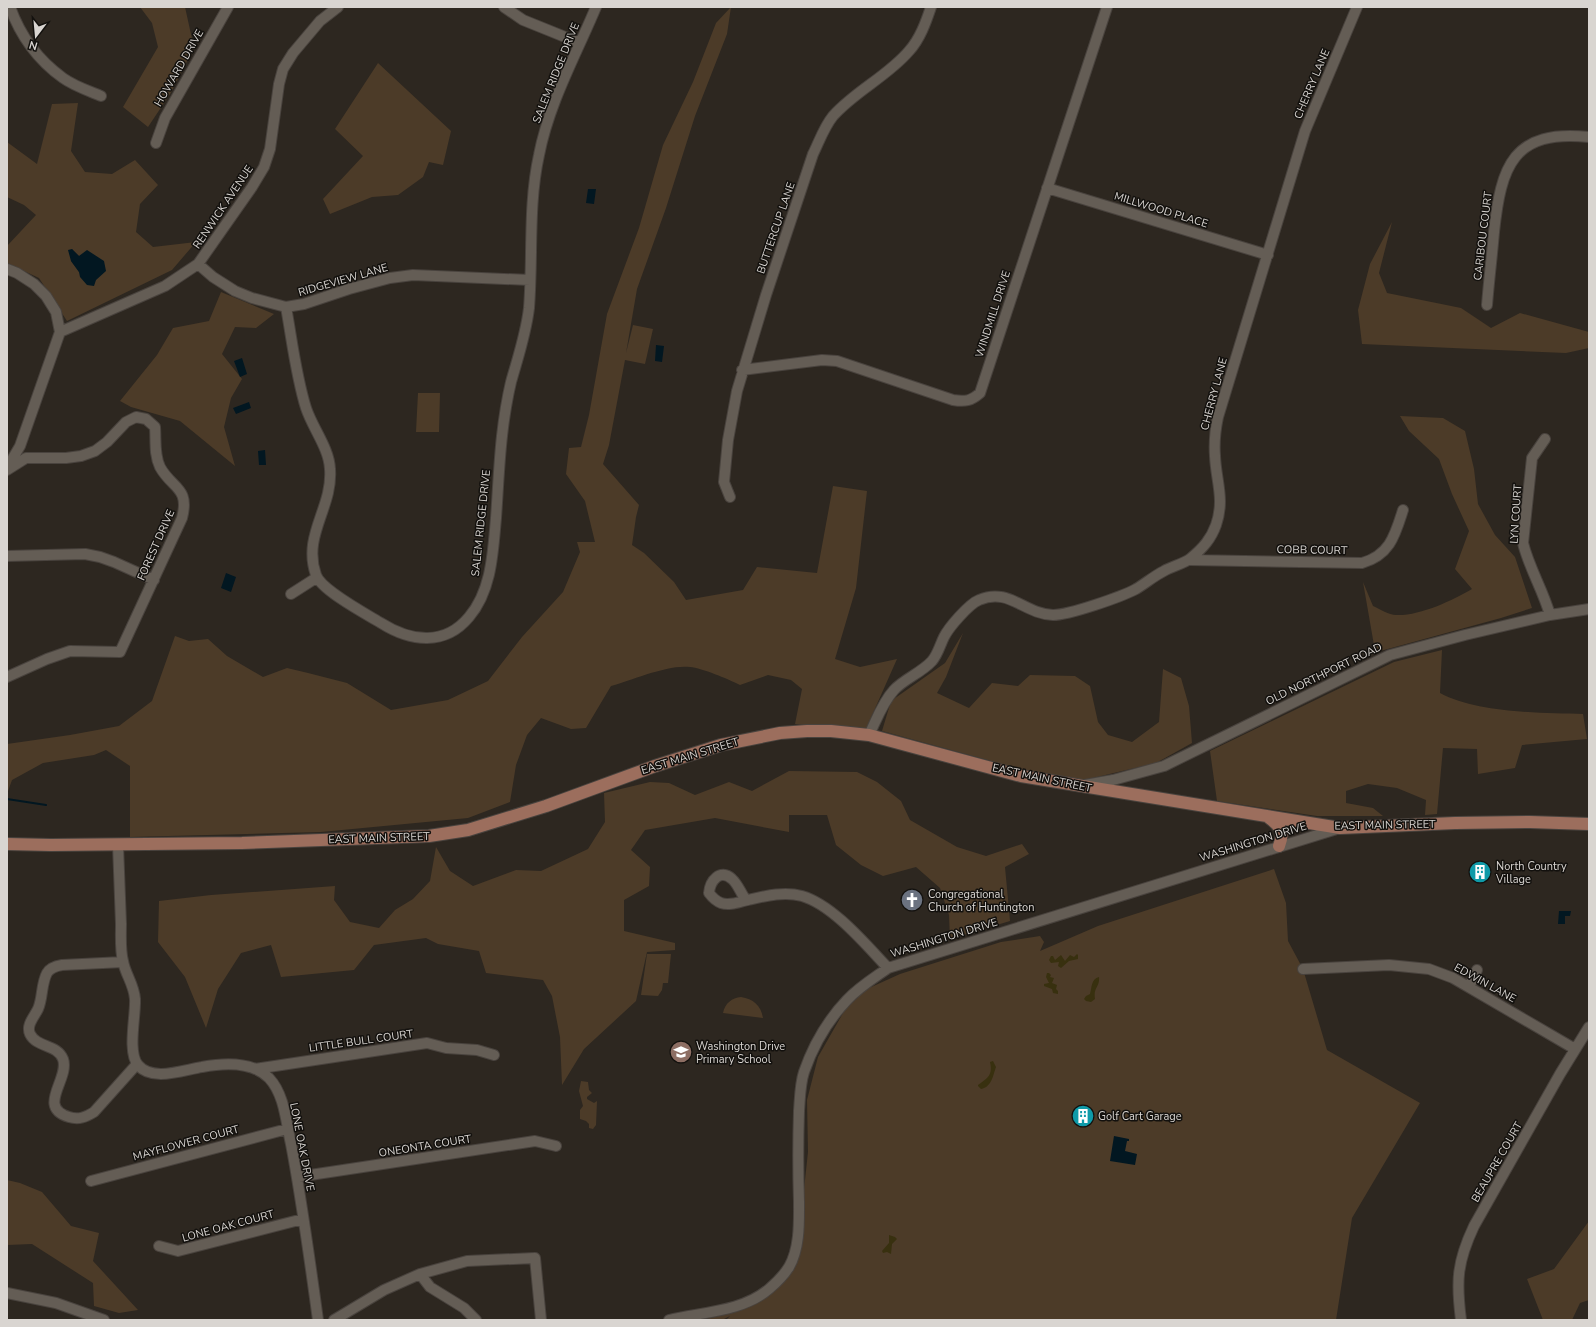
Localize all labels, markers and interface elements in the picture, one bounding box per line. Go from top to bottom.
north arrow [16,16,56,56]
street label: SALEM RIDGE DRIVE [529,20,583,126]
street label: HOWARD DRIVE [151,27,207,109]
text: N [27,37,39,53]
street label: CHERRY LANE [1291,47,1333,121]
street label: RENWICK AVENUE [189,162,257,252]
street label: BUTTERCUP LANE [753,180,799,276]
street label: MILLWOOD PLACE [1112,189,1210,231]
street label: CARIBOU COURT [1470,190,1496,281]
street label: RIDGEVIEW LANE [296,260,390,300]
street label: WINDMILL DRIVE [972,269,1014,359]
street label: CHERRY LANE [1197,356,1231,432]
street label: SALEM RIDGE DRIVE [468,469,494,577]
street label: LYN COURT [1506,483,1526,544]
street label: FOREST DRIVE [134,507,178,583]
street label: COBB COURT [1277,542,1348,558]
street label: OLD NORTHPORT ROAD [1263,639,1385,709]
street label: EAST MAIN STREET [639,734,741,778]
street label: EAST MAIN STREET [991,760,1093,796]
street label: EAST MAIN STREET [1334,817,1436,833]
street label: WASHINGTON DRIVE [1198,819,1308,865]
street label: EAST MAIN STREET [328,829,430,847]
building icon: North Country Village [1467,859,1493,885]
place label: North Country Village [1495,859,1567,887]
church icon: Congregational Church of Huntington [899,887,925,913]
place label: Congregational Church of Huntington [928,887,1034,915]
street label: WASHINGTON DRIVE [889,915,999,961]
street label: EDWIN LANE [1451,960,1519,1006]
street label: LITTLE BULL COURT [308,1026,414,1056]
school or university icon: Washington Drive Primary School [668,1039,694,1065]
place label: Washington Drive Primary School [696,1039,785,1067]
street label: LONE OAK DRIVE [286,1102,318,1192]
building icon: Golf Cart Garage [1070,1103,1096,1129]
place label: Golf Cart Garage [1098,1109,1182,1124]
street label: BEAUPRE COURT [1468,1119,1526,1205]
street label: MAYFLOWER COURT [131,1122,241,1164]
street label: ONEONTA COURT [378,1131,473,1161]
street label: LONE OAK COURT [180,1206,276,1246]

